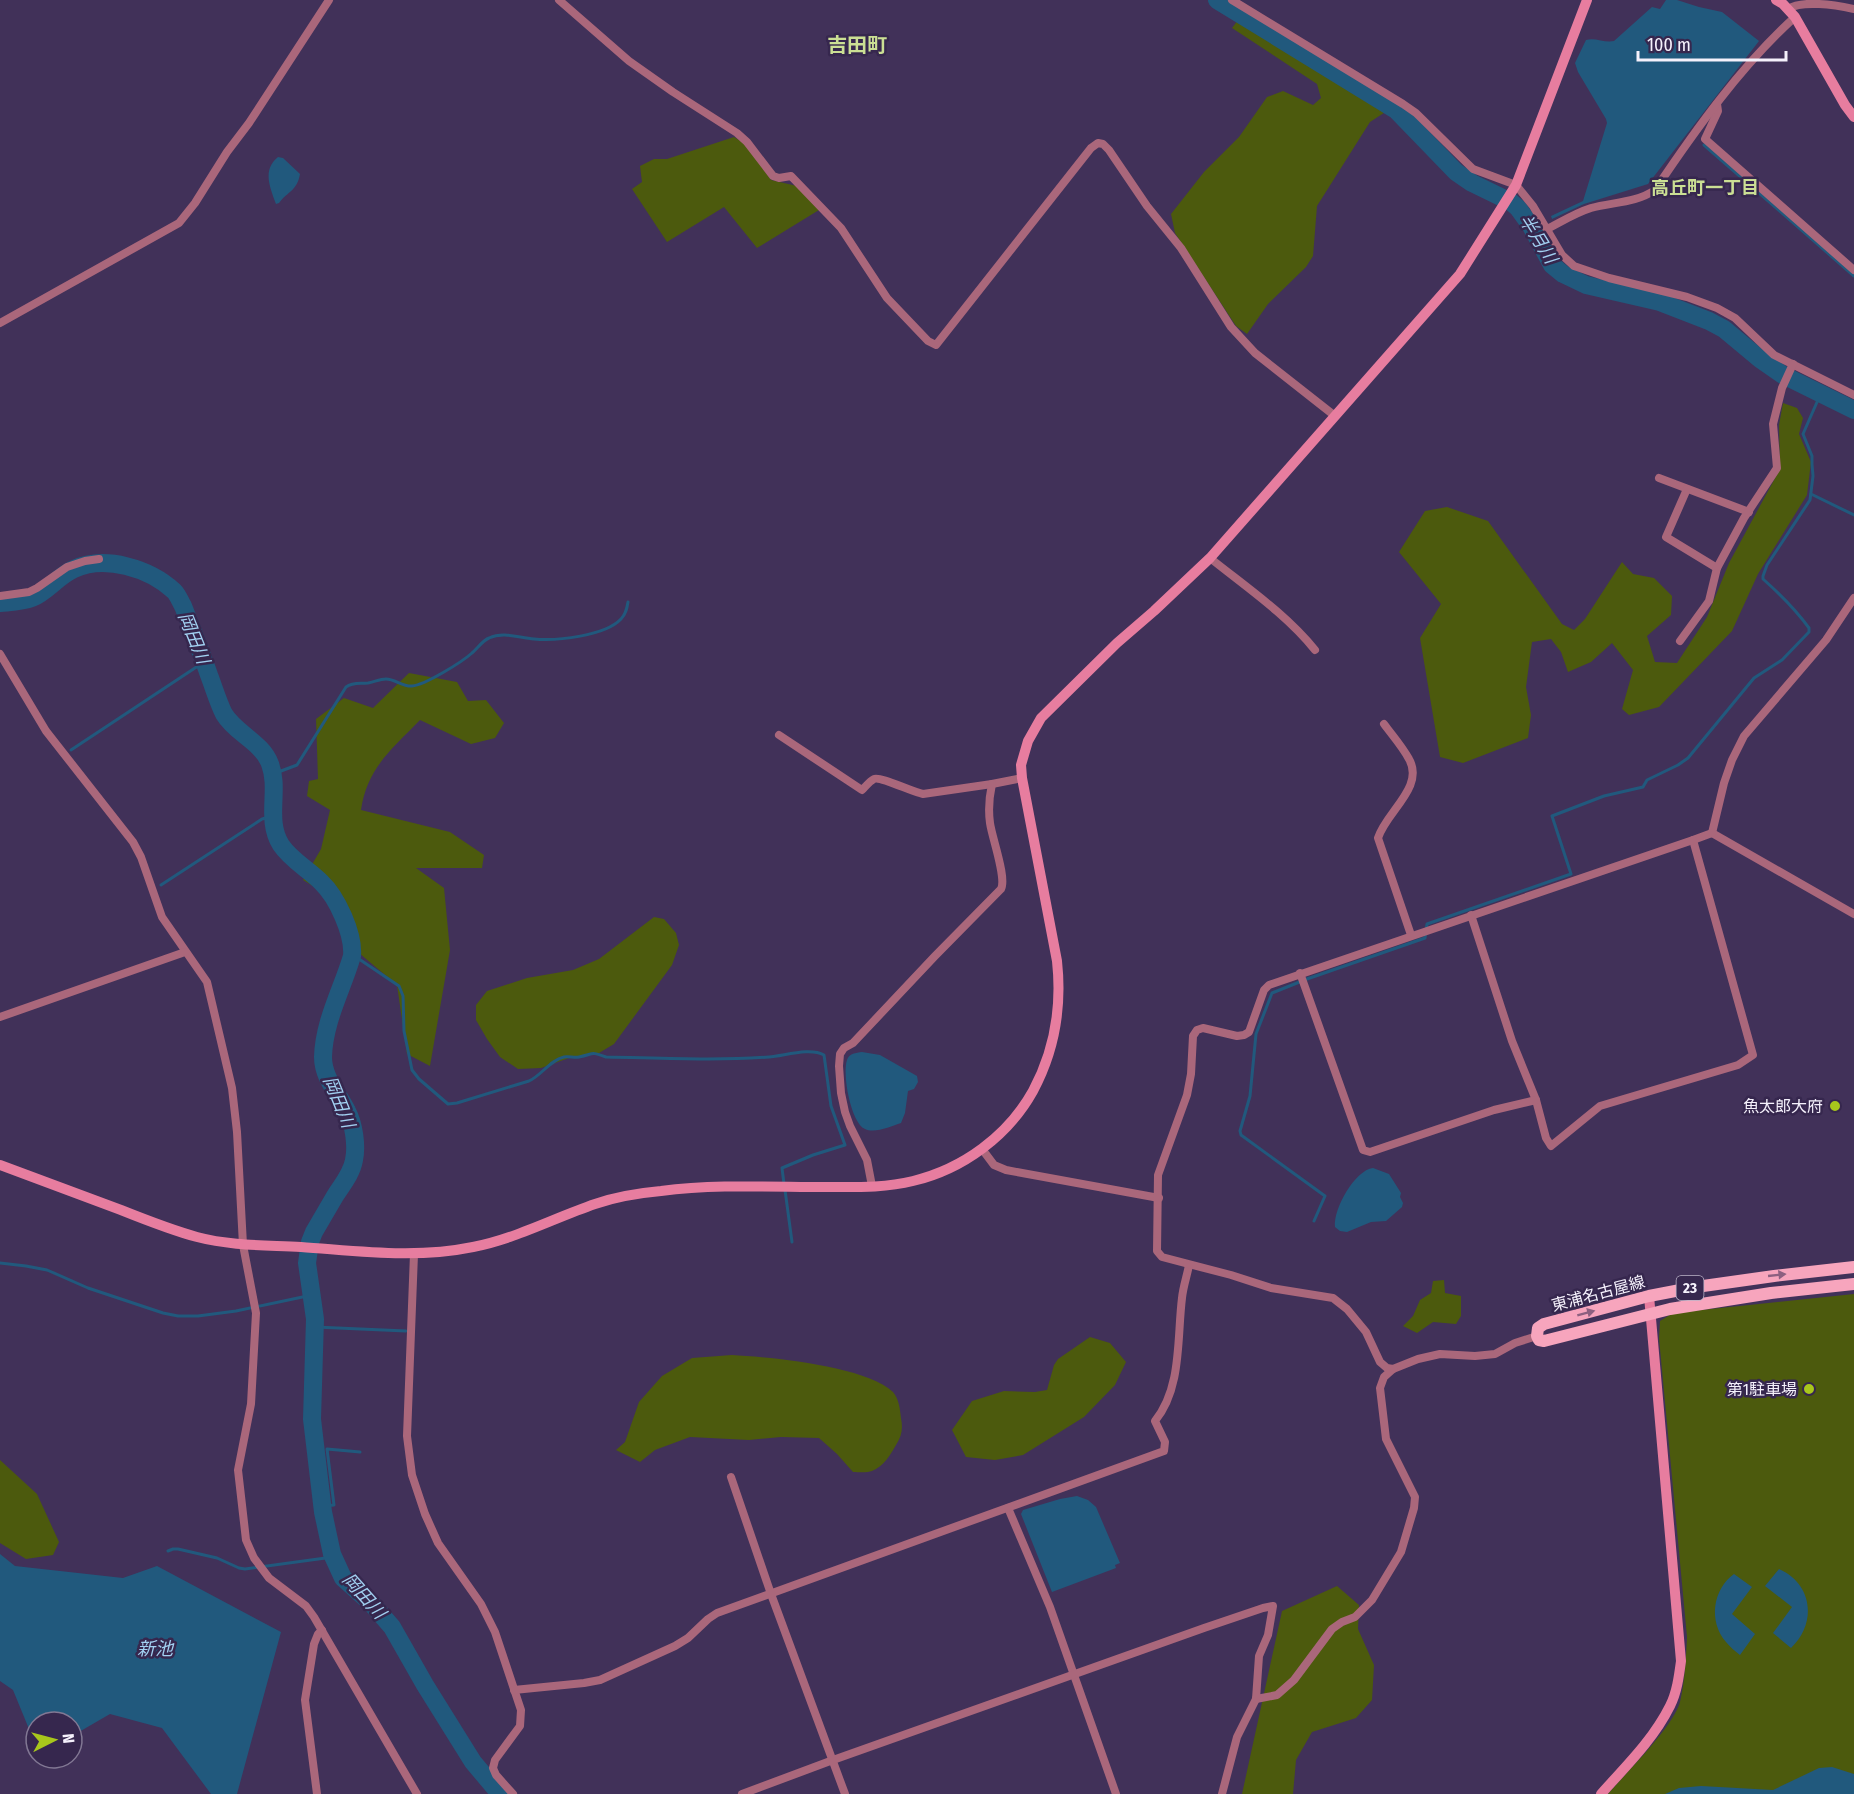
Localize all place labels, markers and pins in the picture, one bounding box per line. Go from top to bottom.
place label: 魚太郎大府 [1743,1097,1823,1116]
marker: 魚太郎大府 [1828,1099,1842,1113]
place label: 第1駐車場 [1727,1380,1797,1399]
marker: 第1駐車場 [1802,1382,1816,1396]

